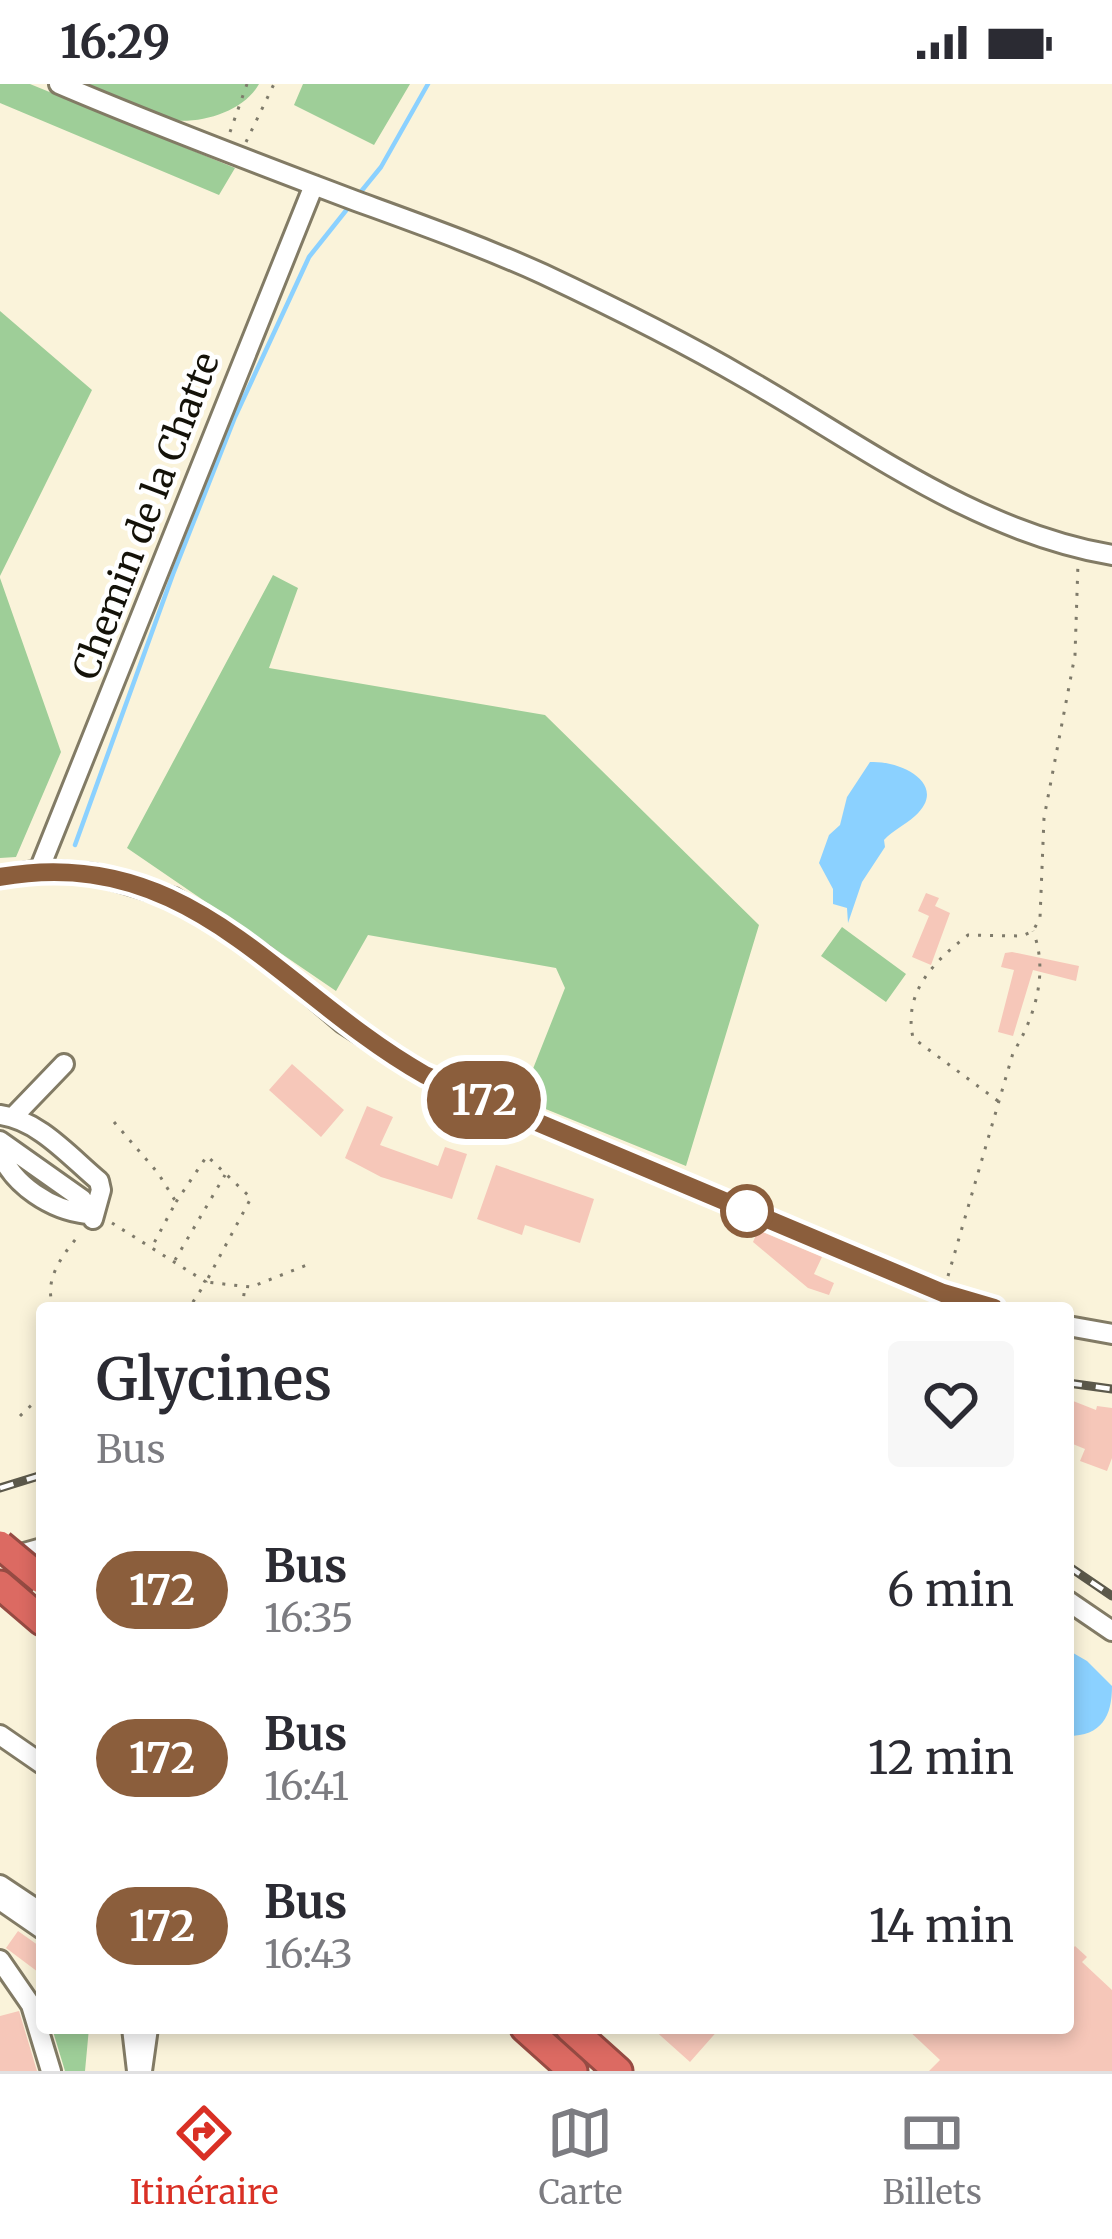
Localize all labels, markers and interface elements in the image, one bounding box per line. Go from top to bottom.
text: 16:29 [60,14,170,70]
street label: Chemin de la Chatte [63,346,229,686]
line badge: 172 [415,1061,553,1139]
text: 172 [451,1074,517,1126]
unlabelled marker [722,1186,772,1236]
button: heart [888,1341,1014,1467]
text: Glycines [96,1344,332,1416]
text: Bus [96,1425,166,1474]
text: Bus [264,1538,347,1594]
text: 6 min [887,1562,1014,1618]
text: 172 [129,1564,195,1616]
text: 16:35 [264,1594,354,1643]
text: Bus [264,1706,347,1762]
text: 12 min [868,1730,1014,1786]
text: 172 [129,1732,195,1784]
text: 16:41 [264,1762,349,1811]
text: Bus [264,1874,347,1930]
text: 14 min [869,1898,1014,1954]
text: 172 [129,1900,195,1952]
text: 16:43 [264,1930,353,1979]
tab: Itinéraire [130,2100,278,2213]
tab: Carte [538,2100,622,2213]
tab: Billets [882,2100,982,2213]

